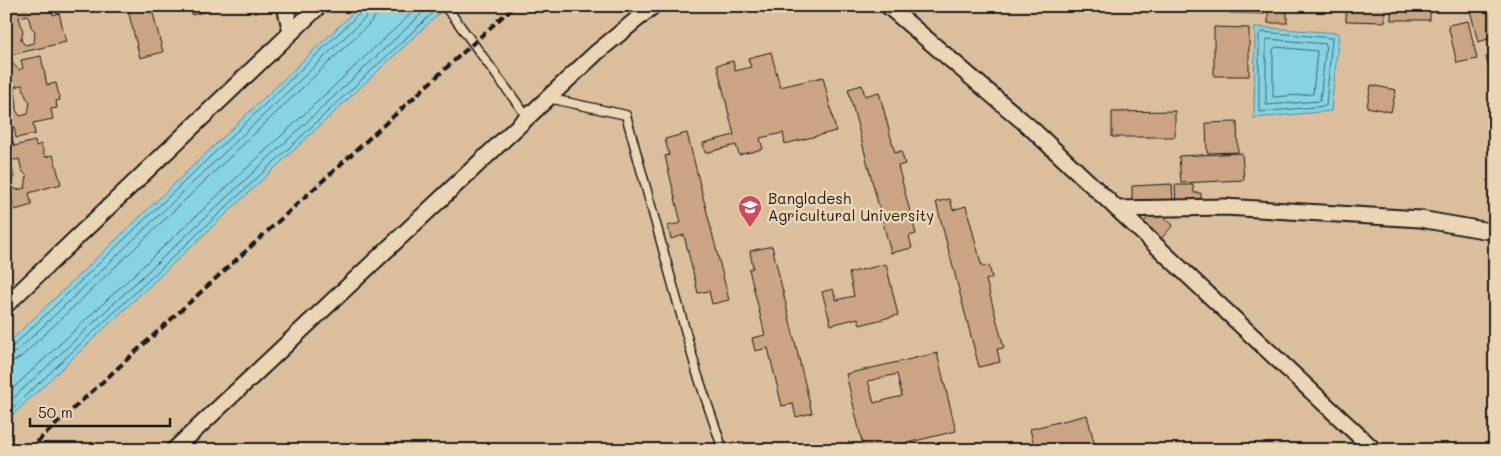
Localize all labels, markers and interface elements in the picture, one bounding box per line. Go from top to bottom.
place label: Bangladesh Agricultural University [768,188,934,225]
school or university icon: Bangladesh Agricultural University [737,194,763,228]
scale bar [30,396,170,428]
text: 50 m [38,402,73,422]

